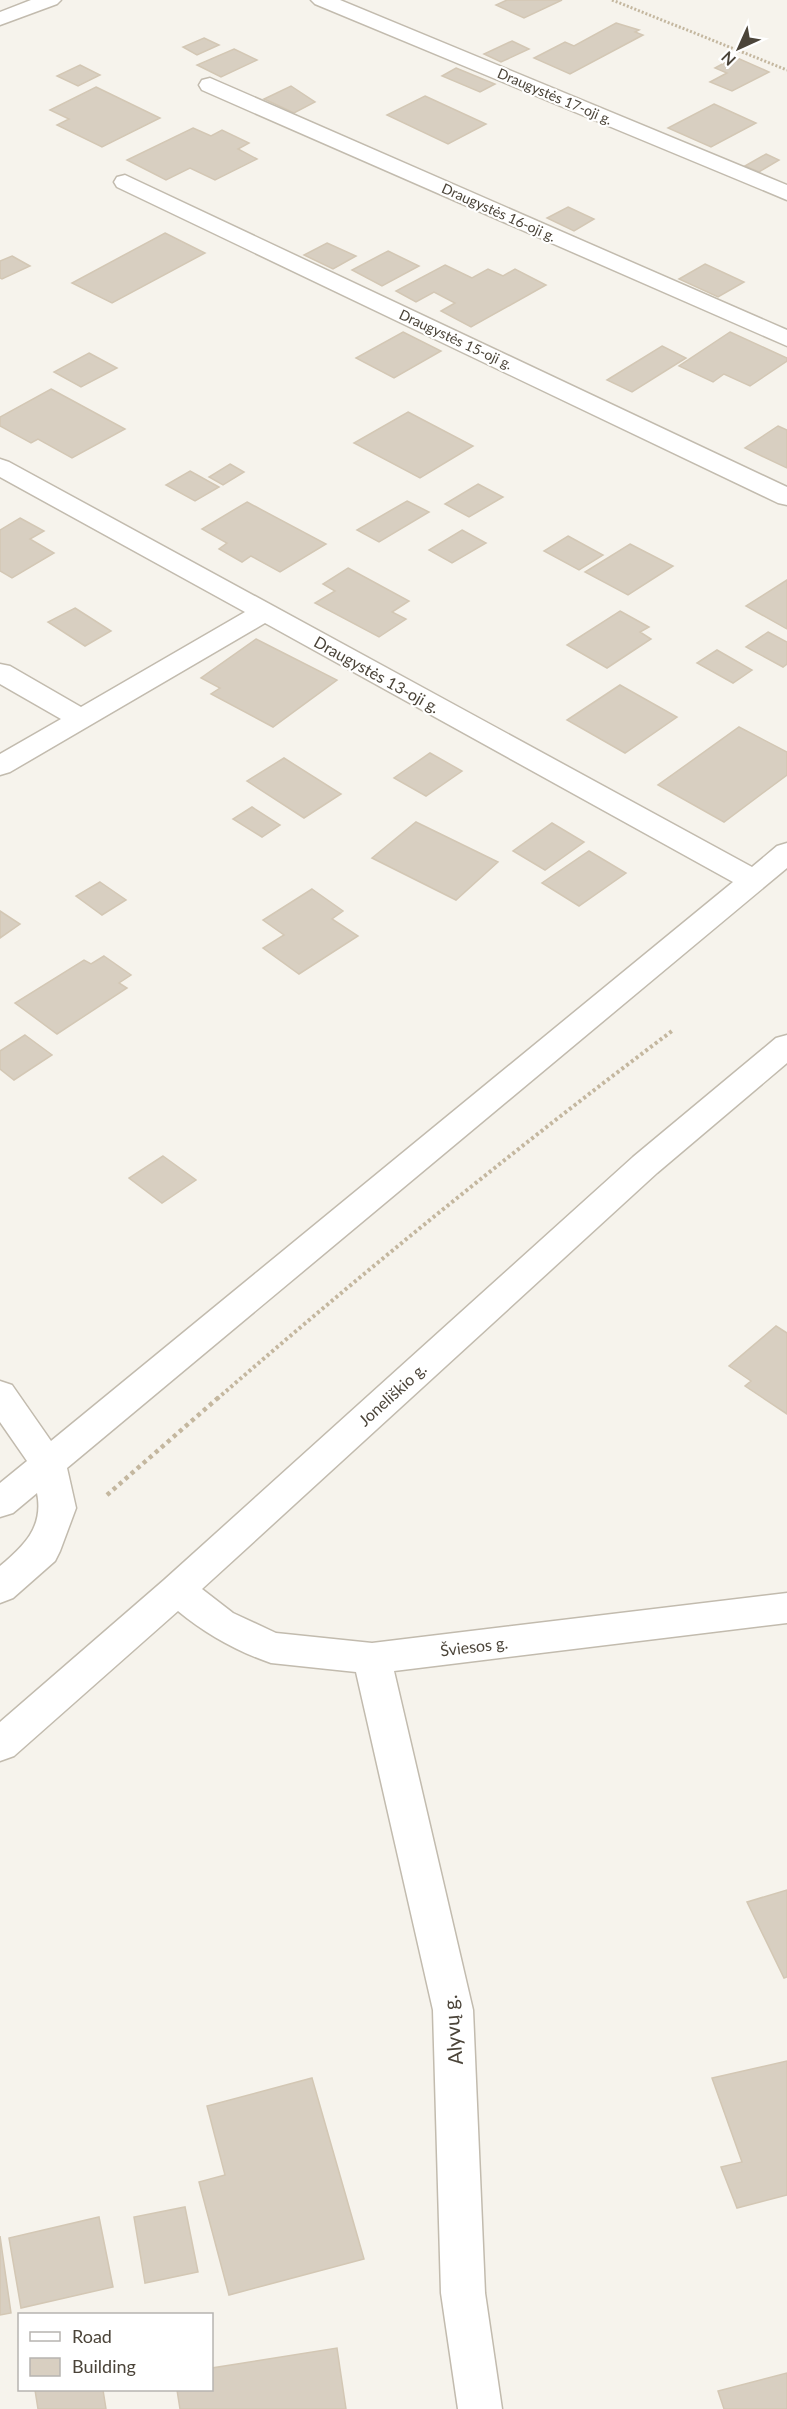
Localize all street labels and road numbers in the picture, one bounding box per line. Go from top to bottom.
street label: Draugystės 17-oji g. [495,64,615,128]
street label: Draugystės 16-oji g. [439,179,559,245]
street label: Draugystės 15-oji g. [397,305,515,373]
street label: Draugystės 13-oji g. [311,632,443,716]
street label: Joneliškio g. [354,1359,430,1429]
street label: Šviesos g. [439,1632,509,1660]
street label: Alyvų g. [437,1994,467,2066]

